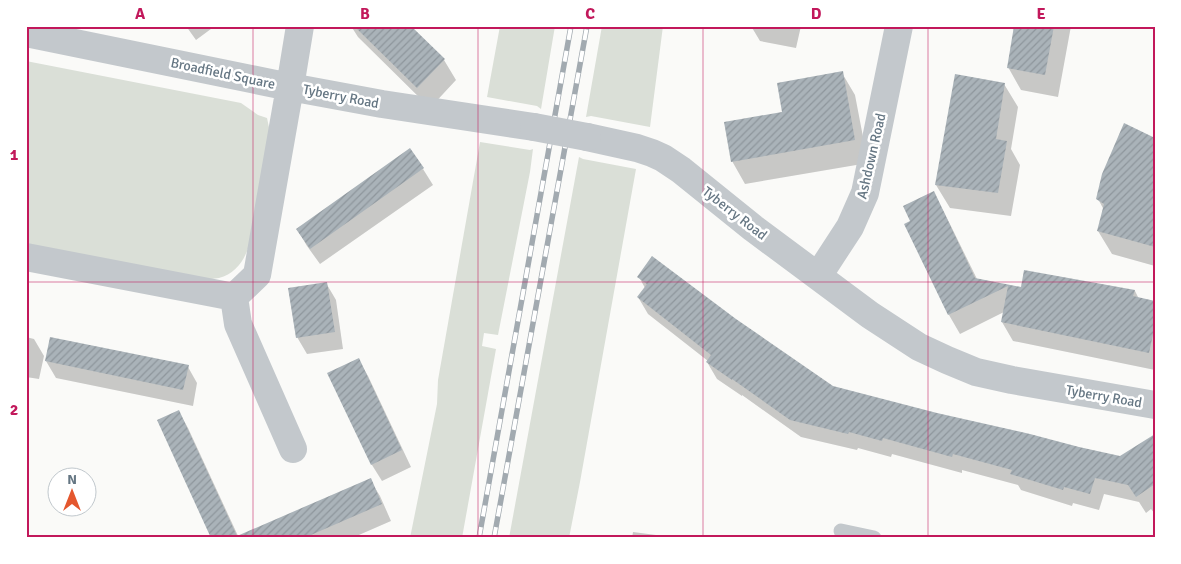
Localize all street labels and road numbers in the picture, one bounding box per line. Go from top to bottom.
street label: Broadfield Square [169,54,277,93]
street label: Tyberry Road [301,81,380,112]
street label: Ashdown Road [853,111,890,201]
street label: Tyberry Road [699,183,770,244]
street label: Tyberry Road [1064,381,1143,412]

